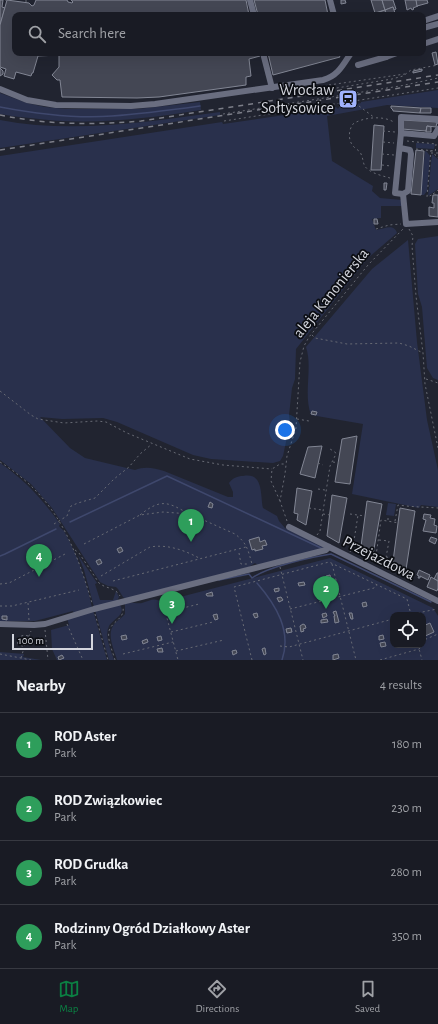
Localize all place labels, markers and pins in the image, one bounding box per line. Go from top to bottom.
place label: Wrocław Sołtysowice [261,82,334,117]
station icon: Wrocław Sołtysowice [337,88,359,110]
pin: 1 [178,509,204,542]
pin: 4 [26,544,52,577]
pin: 2 [313,576,339,609]
pin: 3 [159,591,185,624]

